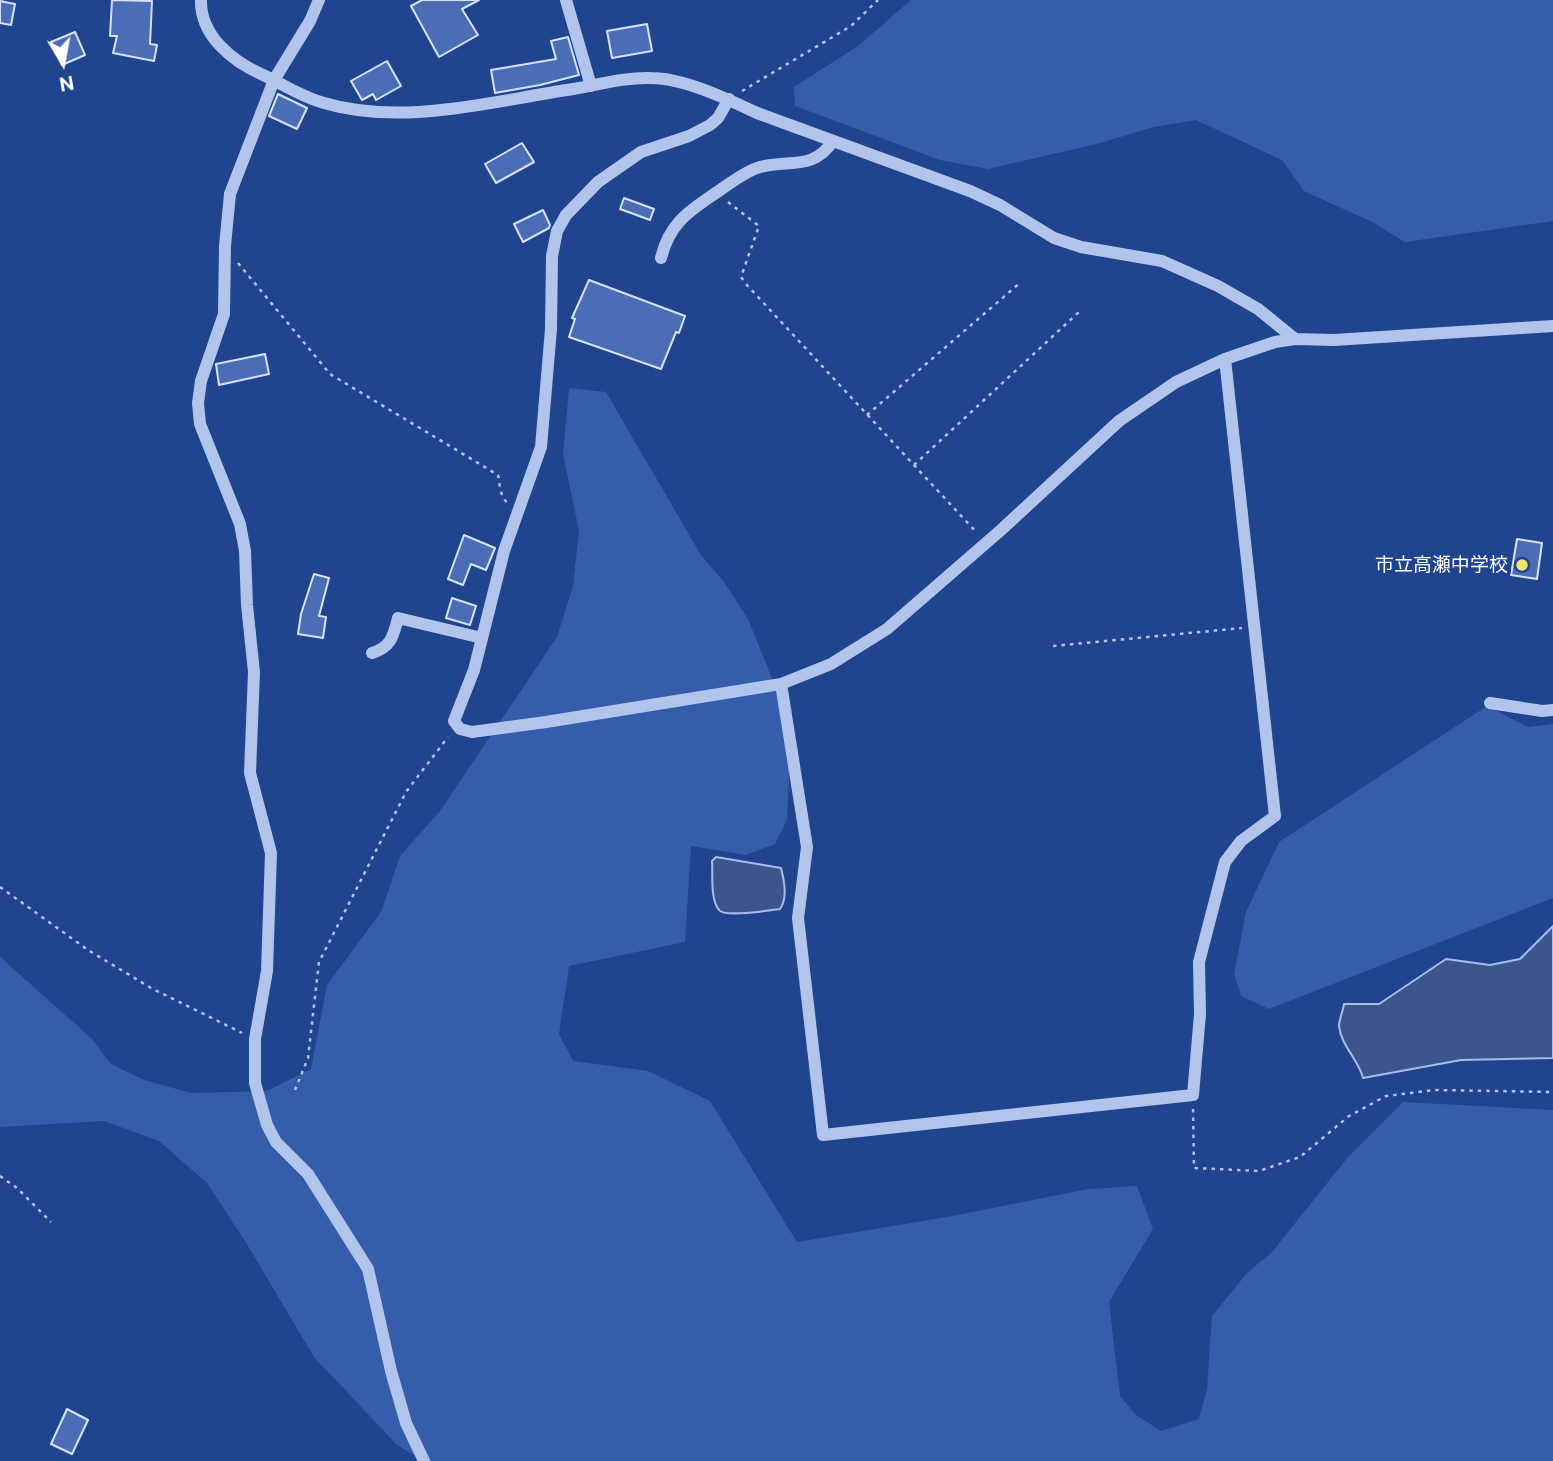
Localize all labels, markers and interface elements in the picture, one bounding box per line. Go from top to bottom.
north arrow [28,28,98,98]
text: N [57,72,76,96]
place label: 市立高瀬中学校 [1375,554,1508,576]
marker: 市立高瀬中学校 [1514,557,1530,573]

